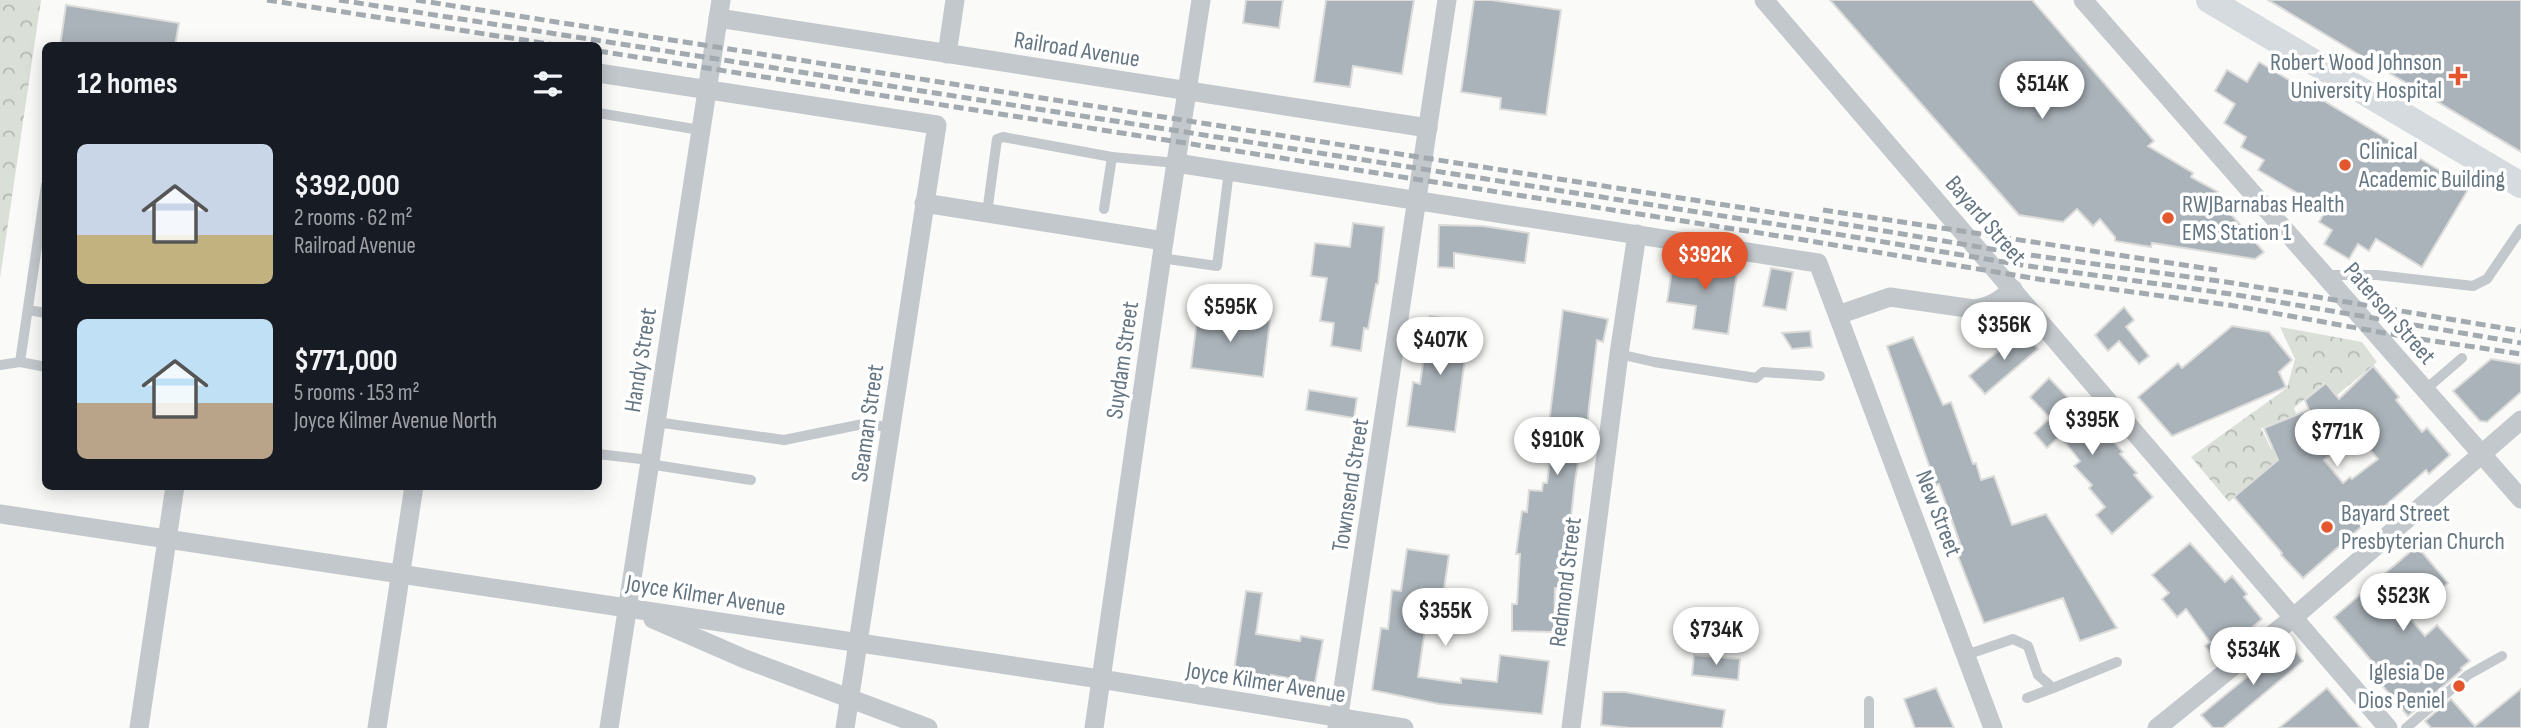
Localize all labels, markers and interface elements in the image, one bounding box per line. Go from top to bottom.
street label: Railroad Avenue [1012,25,1142,74]
place label: Robert Wood Johnson University Hospital [2270,48,2442,105]
pin: $514K [1993,61,2091,121]
icon: filters [529,65,567,103]
text: 12 homes [77,66,178,102]
marker: Robert Wood Johnson University Hospital [2448,66,2468,86]
text: $514K [2015,70,2069,98]
place label: Clinical Academic Building [2358,137,2505,194]
marker: Clinical Academic Building [2337,157,2353,173]
text: $392,000 [294,168,400,204]
street label: Bayard Street [1939,170,2032,271]
icon: home [133,172,217,256]
place label: RWJBarnabas Health EMS Station 1 [2182,190,2345,247]
text: 2 rooms · 62 m² [294,204,413,232]
marker: RWJBarnabas Health EMS Station 1 [2160,210,2176,226]
text: Railroad Avenue [294,232,416,260]
pin: $392K [1656,232,1754,292]
text: $392K [1678,241,1732,269]
street label: Paterson Street [2337,256,2442,370]
pin: $595K [1181,284,1279,344]
text: $595K [1203,293,1257,321]
street label: Suydam Street [1100,299,1145,421]
pin: $356K [1955,302,2053,362]
street label: Handy Street [618,306,663,414]
text: $356K [1977,311,2031,339]
pin: $407K [1391,318,1489,377]
text: $407K [1413,326,1467,354]
text: $771,000 [294,343,398,379]
icon: home [133,347,217,431]
street label: Seaman Street [845,362,890,484]
text: 5 rooms · 153 m² [294,379,420,407]
pin: $395K [2043,398,2141,457]
text: $395K [2065,406,2119,434]
text: Joyce Kilmer Avenue North [294,407,497,435]
pin: $771K [2288,410,2386,469]
street label: Townsend Street [1326,416,1375,554]
pin: $910K [1508,418,1606,477]
text: $771K [2311,418,2363,446]
text: $910K [1530,426,1584,454]
street label: New Street [1909,466,1968,560]
place label: Bayard Street Presbyterian Church [2341,499,2505,556]
street label: Redmond Street [1543,515,1588,649]
marker: Bayard Street Presbyterian Church [2319,519,2335,535]
street label: Joyce Kilmer Avenue [623,568,788,622]
pin: $523K [2354,574,2452,633]
text: $523K [2376,582,2430,610]
pin: $355K [1396,588,1494,648]
text: $355K [1418,597,1472,625]
pin: $734K [1667,608,1765,667]
text: $734K [1689,616,1743,644]
pin: $534K [2204,628,2302,687]
text: $534K [2226,636,2280,664]
street label: Joyce Kilmer Avenue [1183,655,1348,709]
place label: Iglesia De Dios Peniel [2358,658,2445,715]
marker: Iglesia De Dios Peniel [2451,678,2467,694]

